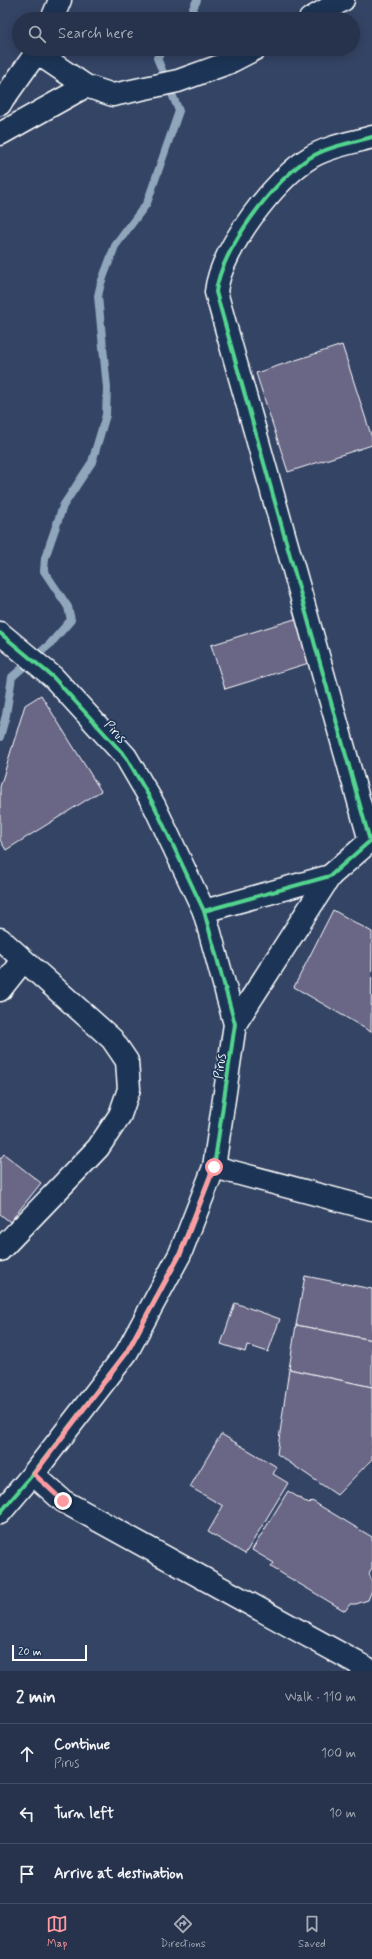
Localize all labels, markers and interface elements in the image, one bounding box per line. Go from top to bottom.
search box [12,12,360,56]
icon: search [26,23,48,45]
text: Search here [58,24,134,44]
street label: Pirus [100,717,130,747]
street label: Pirus [210,1053,231,1080]
route start [205,1158,223,1176]
route end [54,1492,72,1510]
scale bar [12,1643,87,1662]
text: 20 m [18,1645,41,1659]
text: 2 min [16,1686,56,1708]
text: Walk · 110 m [285,1689,356,1706]
text: Continue [54,1735,110,1755]
icon: ahead [16,1743,38,1765]
text: 100 m [321,1745,356,1762]
text: Pirus [54,1755,79,1772]
icon: left [16,1803,38,1825]
text: Turn left [54,1804,114,1824]
text: 10 m [329,1805,356,1822]
icon: arrive [16,1863,38,1885]
text: Arrive at destination [54,1864,183,1884]
tab: Map [46,1913,68,1951]
tab: Directions [160,1913,206,1951]
tab: Saved [298,1913,326,1951]

